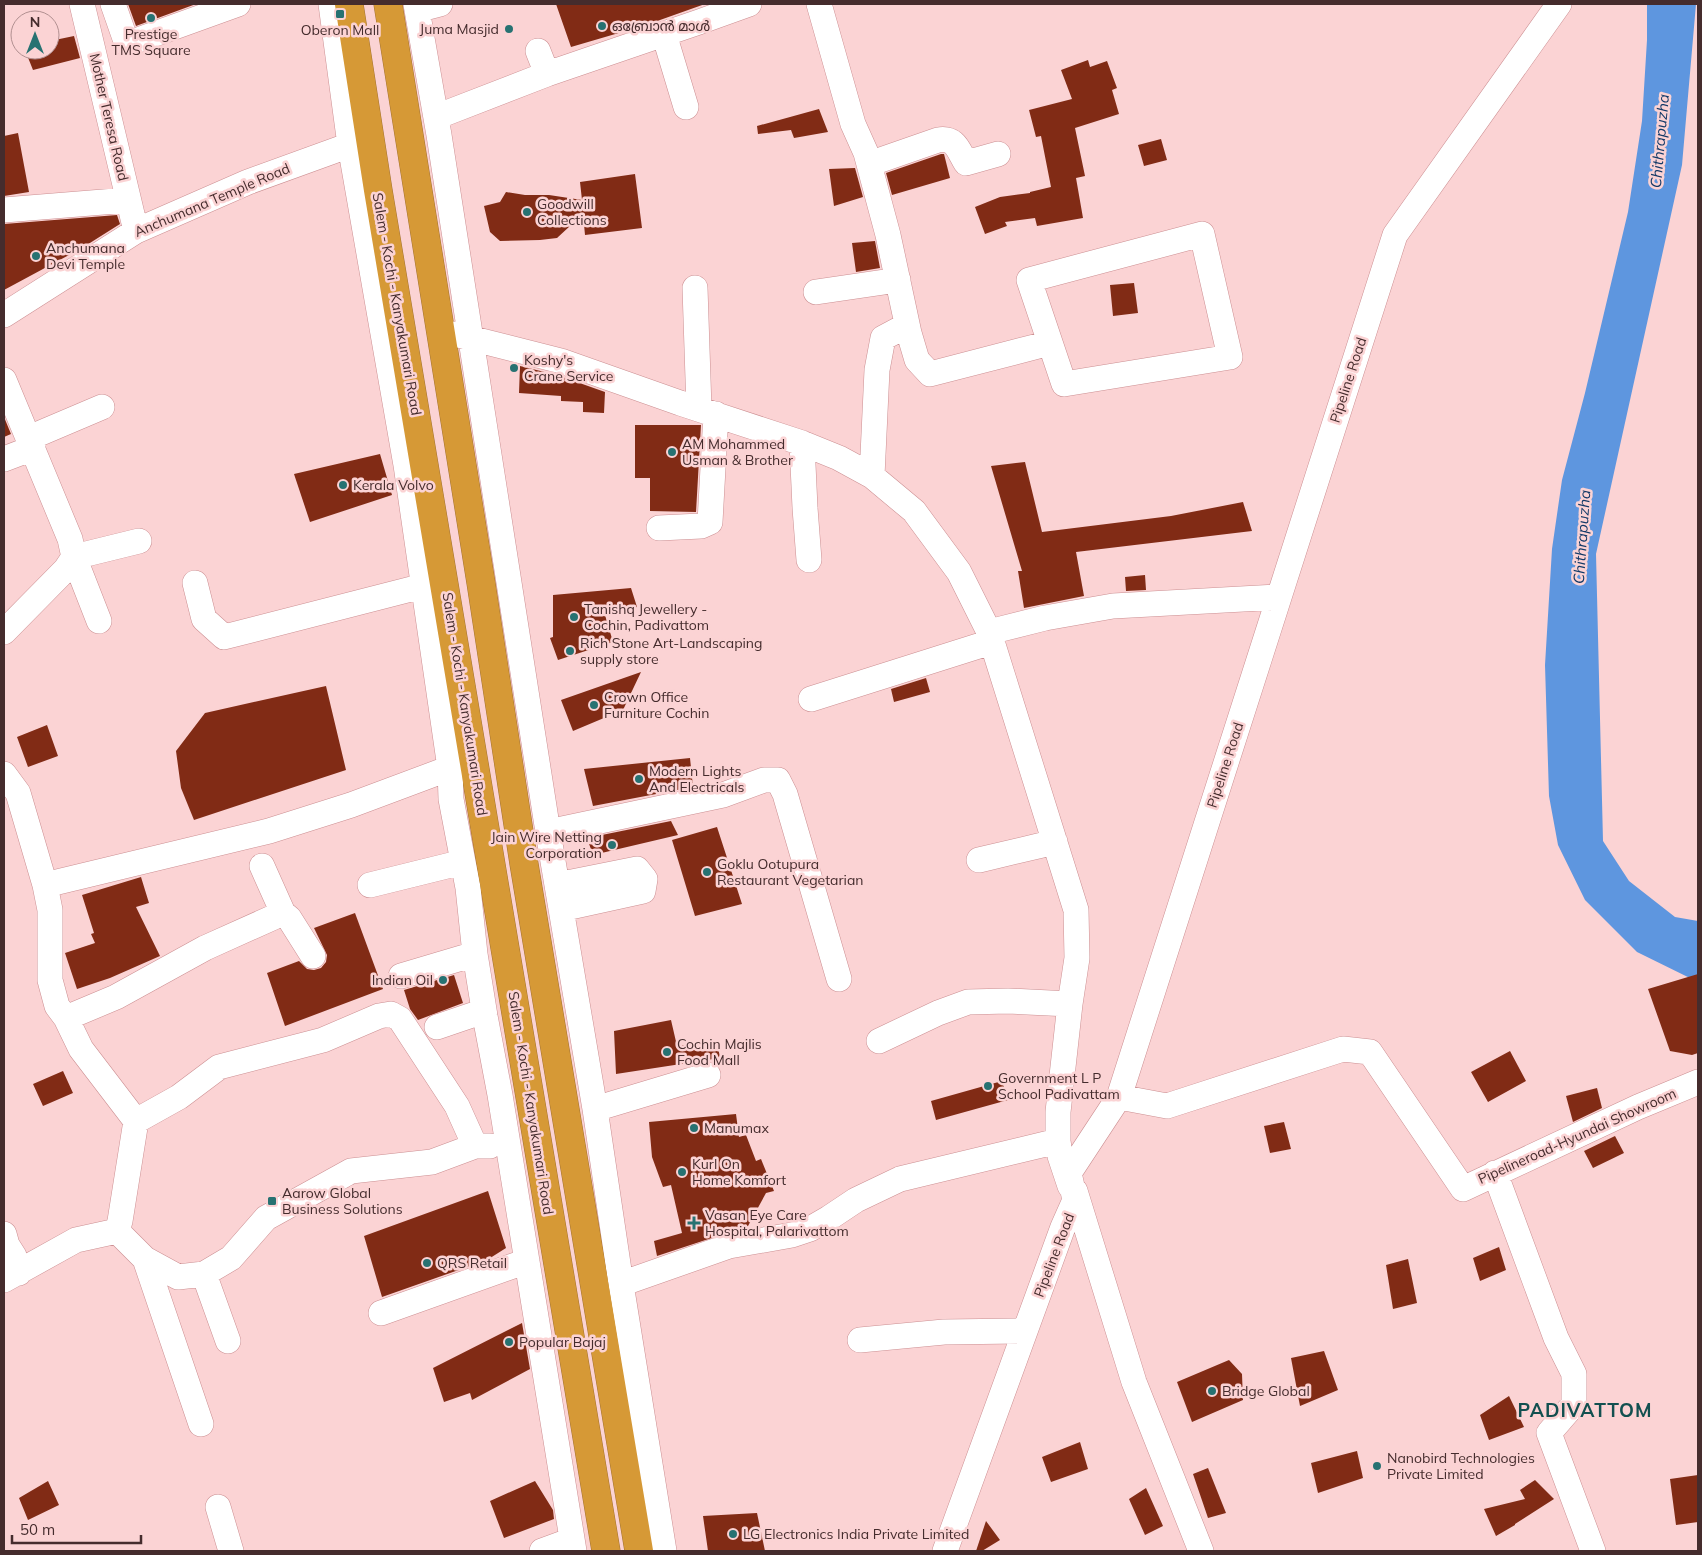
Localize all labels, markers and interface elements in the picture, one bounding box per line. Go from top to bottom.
marker: Oberon Mall [334,8,346,20]
north arrow [10,10,60,60]
marker: Prestige TMS Square [145,12,157,24]
text: N [30,13,40,31]
place label: ഒബ്രോൻ മാൾ [612,17,710,35]
place label: Juma Masjid [420,20,499,38]
marker: ഒബ്രോൻ മാൾ [596,20,608,32]
place label: Oberon Mall [301,21,379,39]
marker: Juma Masjid [503,23,515,35]
place label: Prestige TMS Square [111,25,191,59]
street label: Mother Teresa Road [86,51,132,183]
water label: Chithrapuzha [1646,93,1673,189]
street label: Anchumana Temple Road [131,159,293,241]
street label: Salem - Kochi - Kanyakumari Road [369,191,425,417]
place label: Goodwill Collections [537,195,607,229]
marker: Goodwill Collections [521,206,533,218]
place label: Anchumana Devi Temple [46,239,125,273]
marker: Anchumana Devi Temple [30,250,42,262]
street label: Pipeline Road [1326,335,1370,425]
place label: Koshy's Crane Service [524,351,613,385]
marker: Koshy's Crane Service [508,362,520,374]
place label: AM Mohammed Usman & Brother [682,435,794,469]
marker: AM Mohammed Usman & Brother [666,446,678,458]
place label: Kerala Volvo [353,476,434,494]
marker: Kerala Volvo [337,479,349,491]
water label: Chithrapuzha [1569,489,1594,585]
street label: Salem - Kochi - Kanyakumari Road [438,591,492,817]
place label: Tanishq Jewellery - Cochin, Padivattom [584,600,709,634]
marker: Tanishq Jewellery - Cochin, Padivattom [568,611,580,623]
place label: Rich Stone Art-Landscaping supply store [580,634,763,668]
marker: Rich Stone Art-Landscaping supply store [564,645,576,657]
place label: Crown Office Furniture Cochin [604,688,709,722]
marker: Crown Office Furniture Cochin [588,699,600,711]
street label: Pipeline Road [1203,720,1247,810]
place label: Modern Lights And Electricals [649,762,745,796]
marker: Modern Lights And Electricals [633,773,645,785]
place label: Jain Wire Netting Corporation [491,828,602,862]
marker: Jain Wire Netting Corporation [606,839,618,851]
place label: Goklu Ootupura Restaurant Vegetarian [717,855,864,889]
marker: Goklu Ootupura Restaurant Vegetarian [701,866,713,878]
place label: Indian Oil [372,971,433,989]
marker: Indian Oil [437,974,449,986]
street label: Salem - Kochi - Kanyakumari Road [504,990,558,1216]
place label: Cochin Majlis Food Mall [677,1035,762,1069]
marker: Cochin Majlis Food Mall [661,1046,673,1058]
place label: Government L P School Padivattam [998,1069,1120,1103]
marker: Government L P School Padivattam [982,1080,994,1092]
street label: Pipelineroad-Hyundai Showroom [1475,1084,1679,1188]
place label: Manumax [704,1119,769,1137]
marker: Manumax [688,1122,700,1134]
place label: Kurl On Home Komfort [692,1155,786,1189]
marker: Kurl On Home Komfort [676,1166,688,1178]
place label: Aarow Global Business Solutions [282,1184,403,1218]
marker: Aarow Global Business Solutions [266,1195,278,1207]
place label: Vasan Eye Care Hospital, Palarivattom [705,1206,849,1240]
street label: Pipeline Road [1030,1210,1078,1300]
marker: Vasan Eye Care Hospital, Palarivattom [687,1216,701,1230]
place label: QRS Retail [437,1254,507,1272]
marker: QRS Retail [421,1257,433,1269]
place label: Popular Bajaj [519,1333,606,1351]
marker: Popular Bajaj [503,1336,515,1348]
place label: Bridge Global [1222,1382,1310,1400]
marker: Bridge Global [1206,1385,1218,1397]
district label: PADIVATTOM [1517,1398,1653,1422]
place label: Nanobird Technologies Private Limited [1387,1449,1535,1483]
marker: Nanobird Technologies Private Limited [1371,1460,1383,1472]
scale bar [12,1512,141,1544]
text: 50 m [20,1520,55,1539]
place label: LG Electronics India Private Limited [743,1525,969,1543]
marker: LG Electronics India Private Limited [727,1528,739,1540]

